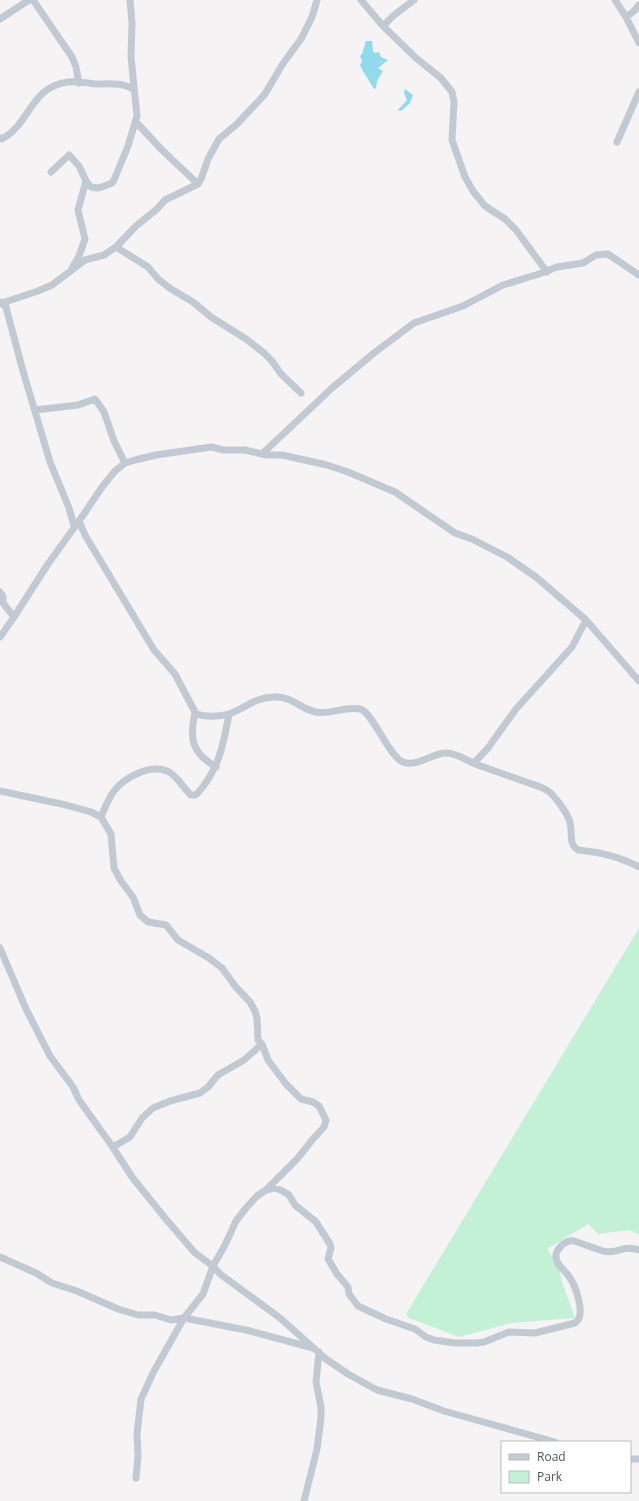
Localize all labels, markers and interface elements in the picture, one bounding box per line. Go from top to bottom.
legend [501,1441,631,1493]
text: Road [537,1448,566,1465]
text: Park [537,1468,563,1485]

